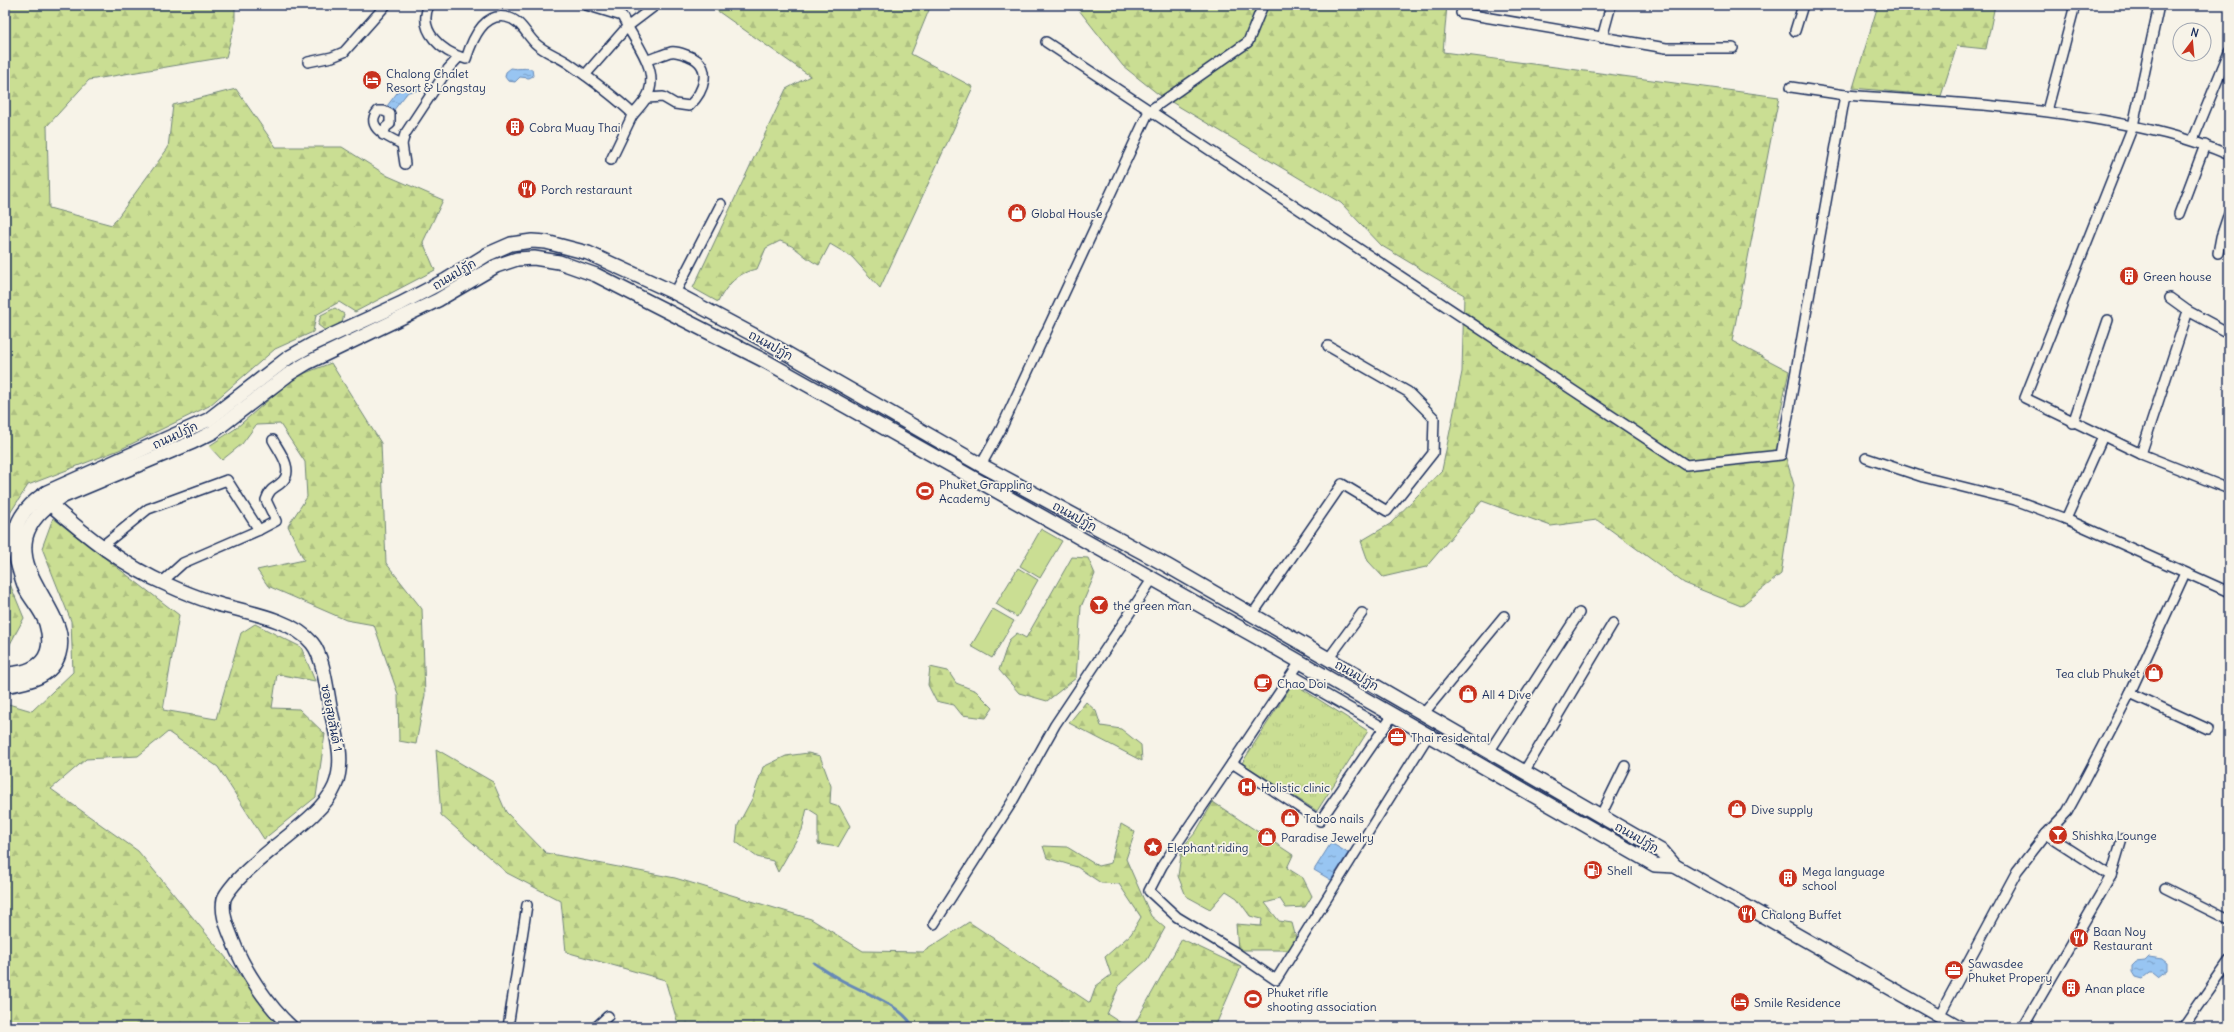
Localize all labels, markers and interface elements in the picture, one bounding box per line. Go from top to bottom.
north arrow [2172,22,2212,62]
text: N [2189,25,2200,40]
place label: Chalong Chalet Resort & Longstay [386,66,486,95]
hotel icon: Chalong Chalet Resort & Longstay [361,69,383,91]
building icon: Cobra Muay Thai [504,116,526,138]
place label: Cobra Muay Thai [529,120,620,135]
restaurant icon: Porch restaraunt [516,178,538,200]
place label: Porch restaraunt [541,182,632,197]
shop icon: Global House [1006,202,1028,224]
place label: Global House [1031,206,1102,221]
street label: ถนนปฏัก [430,255,479,294]
building icon: Green house [2118,265,2140,287]
place label: Green house [2143,269,2212,284]
street label: ถนนปฏัก [746,327,796,364]
street label: ถนนปฏัก [150,418,200,453]
place label: Phuket Grappling Academy [939,477,1032,506]
sports icon: Phuket Grappling Academy [914,480,936,502]
street label: ถนนปฏัก [1050,498,1100,535]
bar icon: the green man [1088,594,1110,616]
place label: the green man [1113,598,1192,613]
street label: ถนนปฏัก [1332,656,1382,694]
shop icon: Tea club Phuket [2143,662,2165,684]
place label: Tea club Phuket [2055,666,2140,681]
cafe icon: Chao Doi [1252,672,1274,694]
place label: Chao Doi [1277,676,1326,691]
street label: ซอยสุขสันต์ 1 [316,683,346,753]
shop icon: All 4 Dive [1457,683,1479,705]
place label: All 4 Dive [1482,687,1531,702]
office icon: Thai residental [1386,726,1408,748]
place label: Thai residental [1411,730,1490,745]
hospital icon: Holistic clinic [1236,776,1258,798]
place label: Holistic clinic [1261,780,1330,795]
shop icon: Dive supply [1726,798,1748,820]
place label: Dive supply [1751,802,1813,817]
shop icon: Taboo nails [1279,807,1301,829]
place label: Taboo nails [1304,811,1364,826]
street label: ถนนปฏัก [1612,818,1662,856]
bar icon: Shishka Lounge [2047,824,2069,846]
shop icon: Paradise Jewelry [1256,826,1278,848]
place label: Shishka Lounge [2072,828,2157,843]
place label: Paradise Jewelry [1281,830,1374,845]
place icon: Elephant riding [1142,836,1164,858]
place label: Elephant riding [1167,840,1249,855]
fuel station icon: Shell [1582,859,1604,881]
place label: Shell [1607,863,1632,878]
place label: Mega language school [1802,864,1885,893]
building icon: Mega language school [1777,867,1799,889]
restaurant icon: Chalong Buffet [1736,903,1758,925]
place label: Chalong Buffet [1761,907,1842,922]
place label: Baan Noy Restaurant [2093,924,2153,953]
restaurant icon: Baan Noy Restaurant [2068,927,2090,949]
place label: Sawasdee Phuket Propery [1968,956,2052,985]
office icon: Sawasdee Phuket Propery [1943,959,1965,981]
building icon: Anan place [2060,977,2082,999]
place label: Anan place [2085,981,2145,996]
place label: Phuket rifle shooting association [1267,985,1377,1014]
sports icon: Phuket rifle shooting association [1242,988,1264,1010]
hotel icon: Smile Residence [1729,991,1751,1013]
place label: Smile Residence [1754,995,1841,1010]

